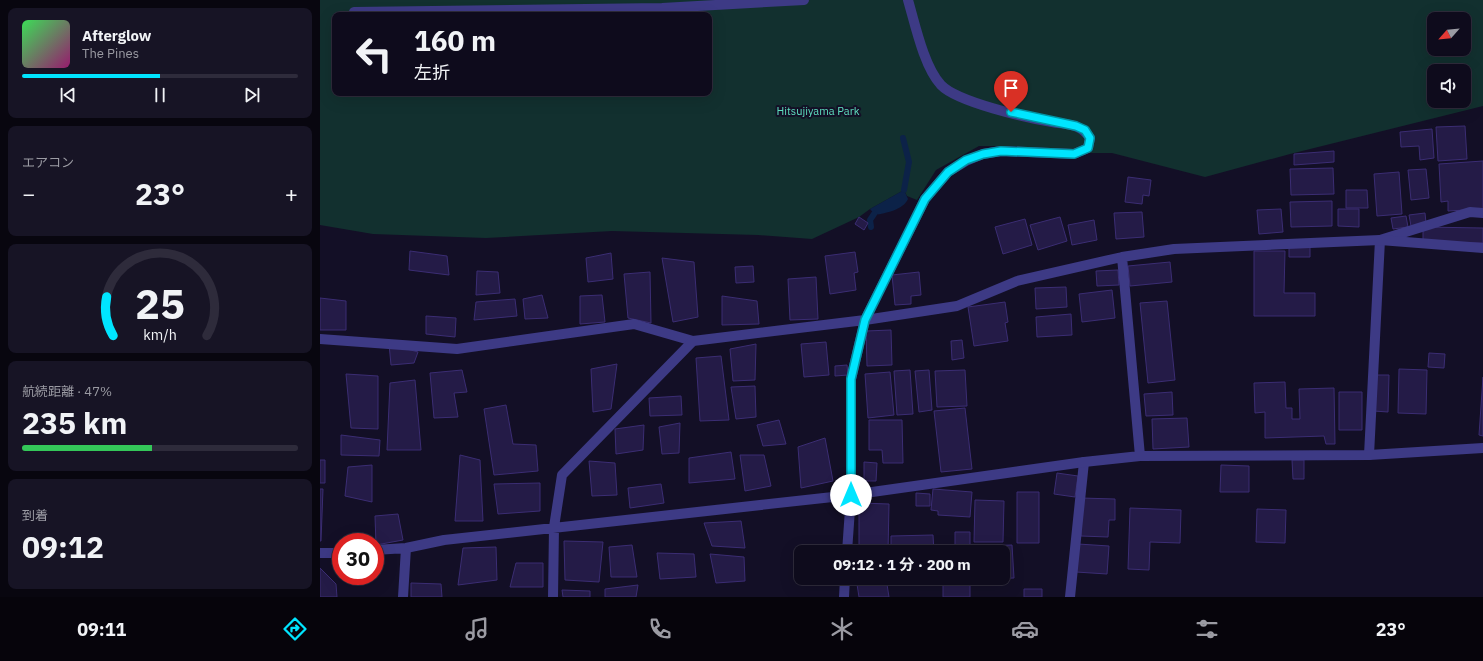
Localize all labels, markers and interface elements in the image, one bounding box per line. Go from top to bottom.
north arrow [1427,12,1471,56]
map controls [1427,12,1471,108]
text: 160 m [414,22,496,59]
text: Afterglow [82,26,151,45]
icon: left [348,28,400,80]
text: The Pines [82,45,139,62]
text: 左折 [414,61,450,84]
button: sound [1427,64,1471,108]
pin [994,71,1028,112]
icon: arrive [1000,77,1022,99]
icon: previous [57,84,79,106]
icon: pause [149,84,171,106]
icon: next [241,84,263,106]
park label: Hitsujiyama Park [776,104,860,118]
text: エアコン [22,154,74,171]
text: 23° [135,174,185,213]
text: − [22,179,35,208]
text: + [285,179,298,208]
text: 25 [135,276,185,330]
text: km/h [143,325,177,344]
text: 航続距離 · 47% [22,383,112,400]
text: 235 km [22,403,127,442]
position arrow [830,474,872,516]
text: 到着 [22,507,48,524]
text: 09:12 [22,527,104,566]
speed limit sign: 30 [332,533,384,585]
text: 09:12 · 1 分 · 200 m [833,555,971,574]
icon: directions [281,615,309,643]
icon: music [463,615,491,643]
icon: phone [646,615,674,643]
icon: climate [828,615,856,643]
icon: car [1011,615,1039,643]
icon: filters [1193,615,1221,643]
text: 09:11 [77,618,126,641]
text: 23° [1376,618,1406,641]

